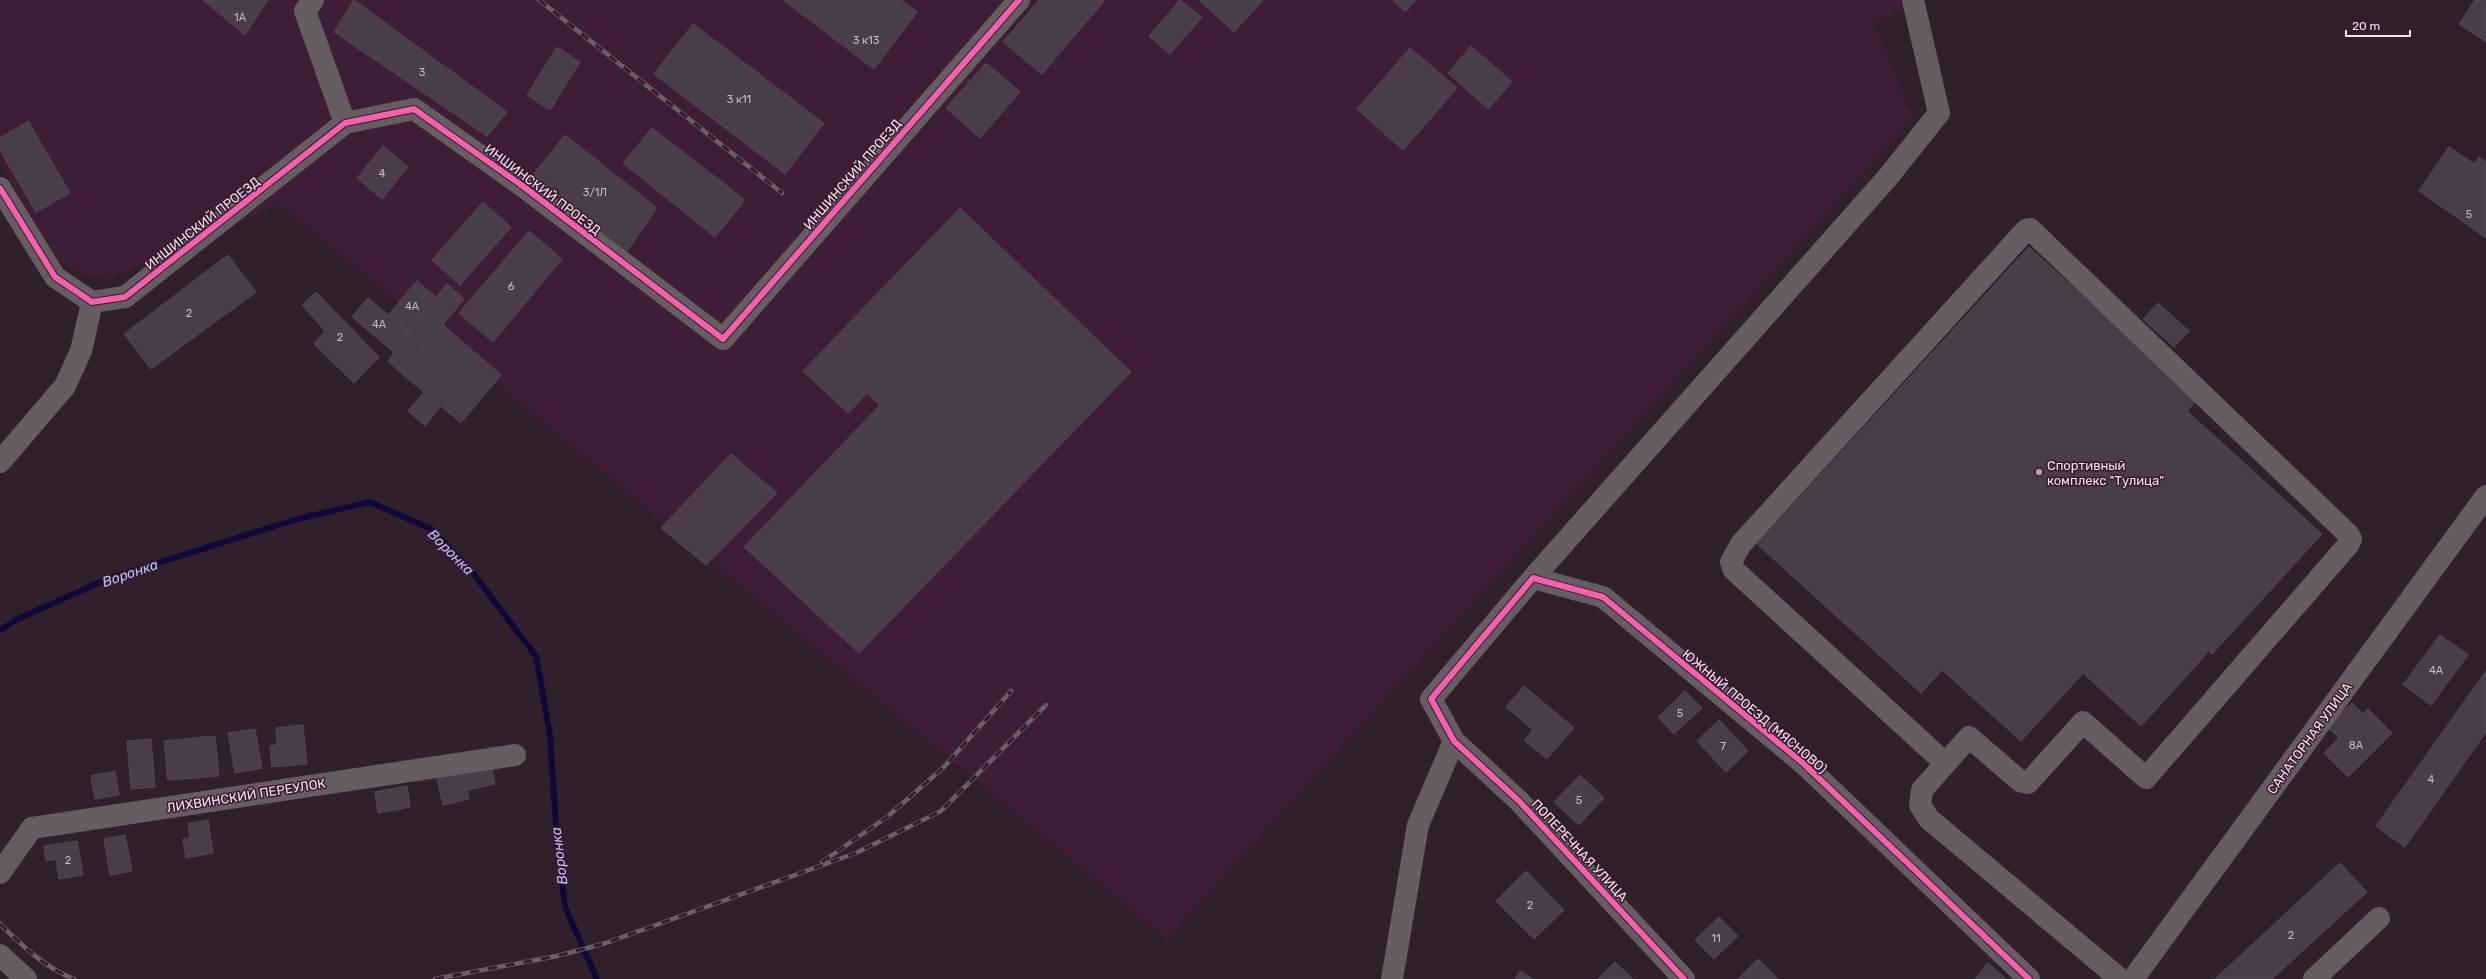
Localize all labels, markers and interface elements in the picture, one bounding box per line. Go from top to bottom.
house number: 1А [234,11,247,24]
scale bar [2346,12,2410,38]
text: 20 m [2352,19,2380,33]
house number: 3 к13 [853,34,880,47]
house number: 3 [419,66,426,79]
house number: 3 к11 [727,93,751,106]
street label: ИНШИНСКИЙ ПРОЕЗД [800,116,904,233]
street label: ИНШИНСКИЙ ПРОЕЗД [482,141,604,238]
house number: 4 [379,167,386,180]
street label: ИНШИНСКИЙ ПРОЕЗД [142,174,263,273]
house number: 3/1Л [583,186,607,199]
house number: 5 [2466,208,2473,221]
house number: 6 [508,280,515,293]
house number: 4А [405,300,420,313]
house number: 2 [186,307,192,320]
house number: 4А [372,318,387,331]
house number: 2 [337,331,343,344]
place label: Спортивный комплекс "Тулица" [2047,458,2164,488]
marker: Спортивный комплекс "Тулица" [2034,467,2044,477]
water label: Воронка [424,526,477,579]
water label: Воронка [100,556,160,591]
street label: ЮЖНЫЙ ПРОЕЗД (МЯСНОВО) [1679,646,1830,776]
house number: 4А [2429,664,2444,677]
street label: САНАТОРНАЯ УЛИЦА [2264,679,2355,797]
house number: 5 [1677,707,1684,720]
house number: 8А [2349,739,2364,752]
house number: 7 [1720,740,1726,753]
house number: 4 [2428,773,2435,786]
street label: ЛИХВИНСКИЙ ПЕРЕУЛОК [165,775,327,815]
house number: 5 [1576,794,1583,807]
street label: ПОПЕРЕЧНАЯ УЛИЦА [1528,796,1631,905]
water label: Воронка [548,826,571,886]
house number: 2 [65,854,71,867]
house number: 2 [1527,899,1533,912]
house number: 2 [2288,929,2294,942]
house number: 11 [1711,932,1721,945]

